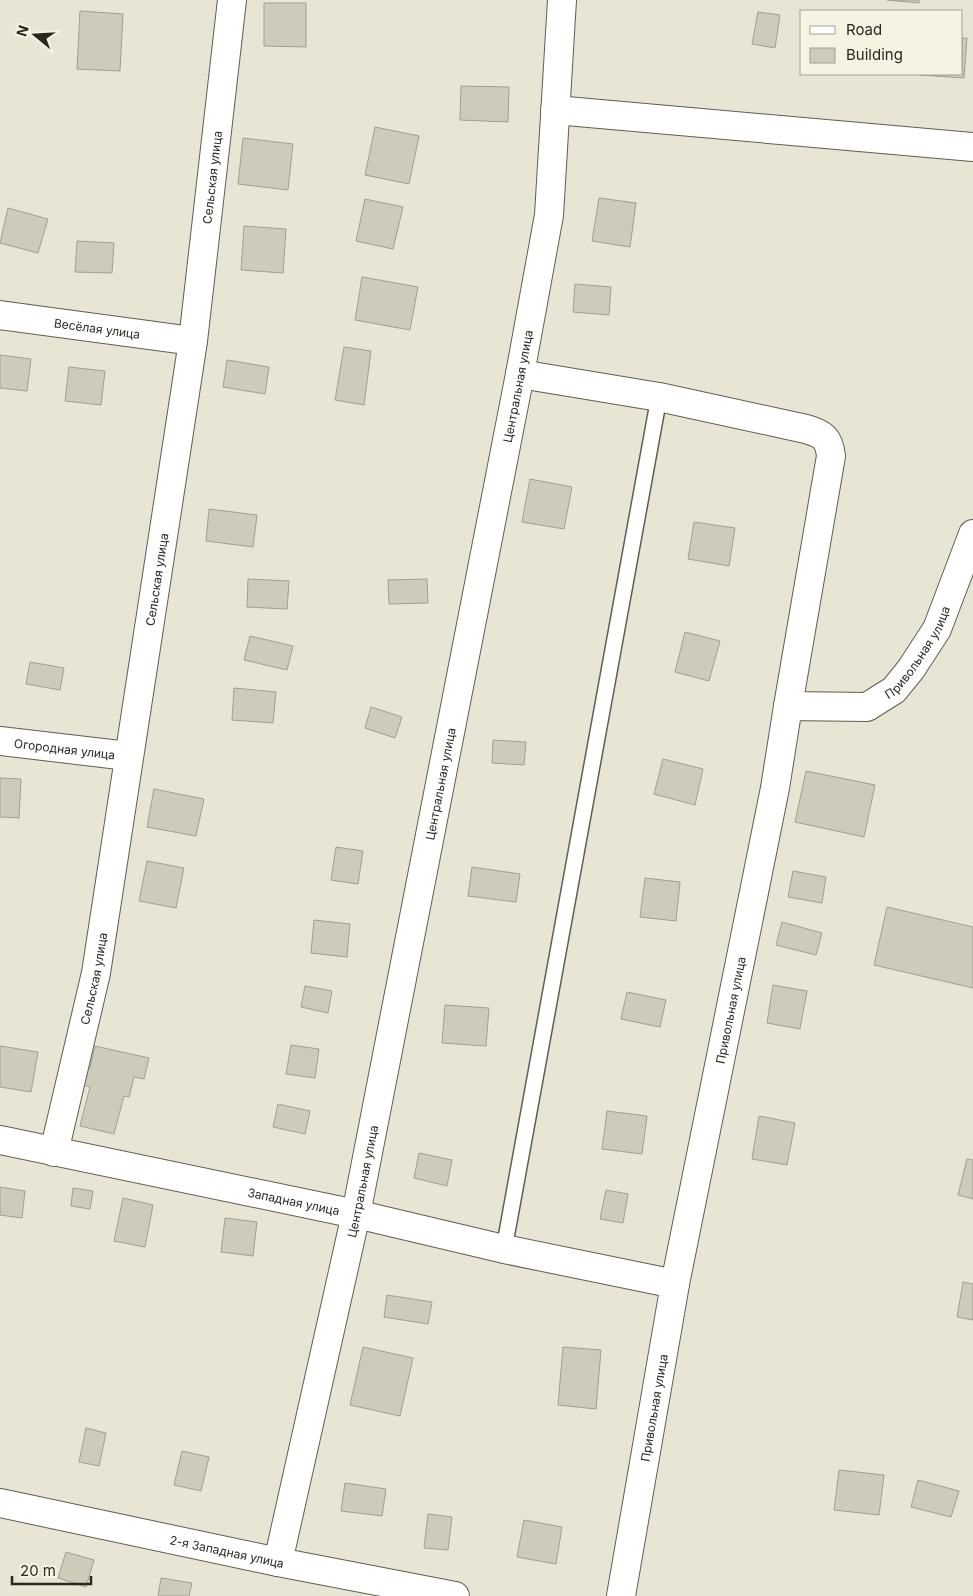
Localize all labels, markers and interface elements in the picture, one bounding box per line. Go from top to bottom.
north arrow [10,10,60,60]
legend [800,10,963,75]
text: Road [846,20,882,39]
text: N [12,23,32,39]
text: Building [846,45,903,64]
street label: Сельская улица [199,130,224,225]
street label: Весёлая улица [53,315,141,341]
street label: Центральная улица [499,329,535,444]
street label: Сельская улица [142,532,171,627]
street label: Привольная улица [881,604,953,702]
street label: Центральная улица [422,726,458,841]
street label: Огородная улица [13,735,116,762]
street label: Сельская улица [77,931,110,1026]
street label: Привольная улица [712,955,748,1065]
street label: Центральная улица [343,1124,381,1239]
street label: Западная улица [246,1184,341,1218]
street label: Привольная улица [637,1353,670,1463]
street label: 2-я Западная улица [168,1532,285,1571]
scale bar [12,1554,91,1586]
text: 20 m [20,1561,56,1580]

